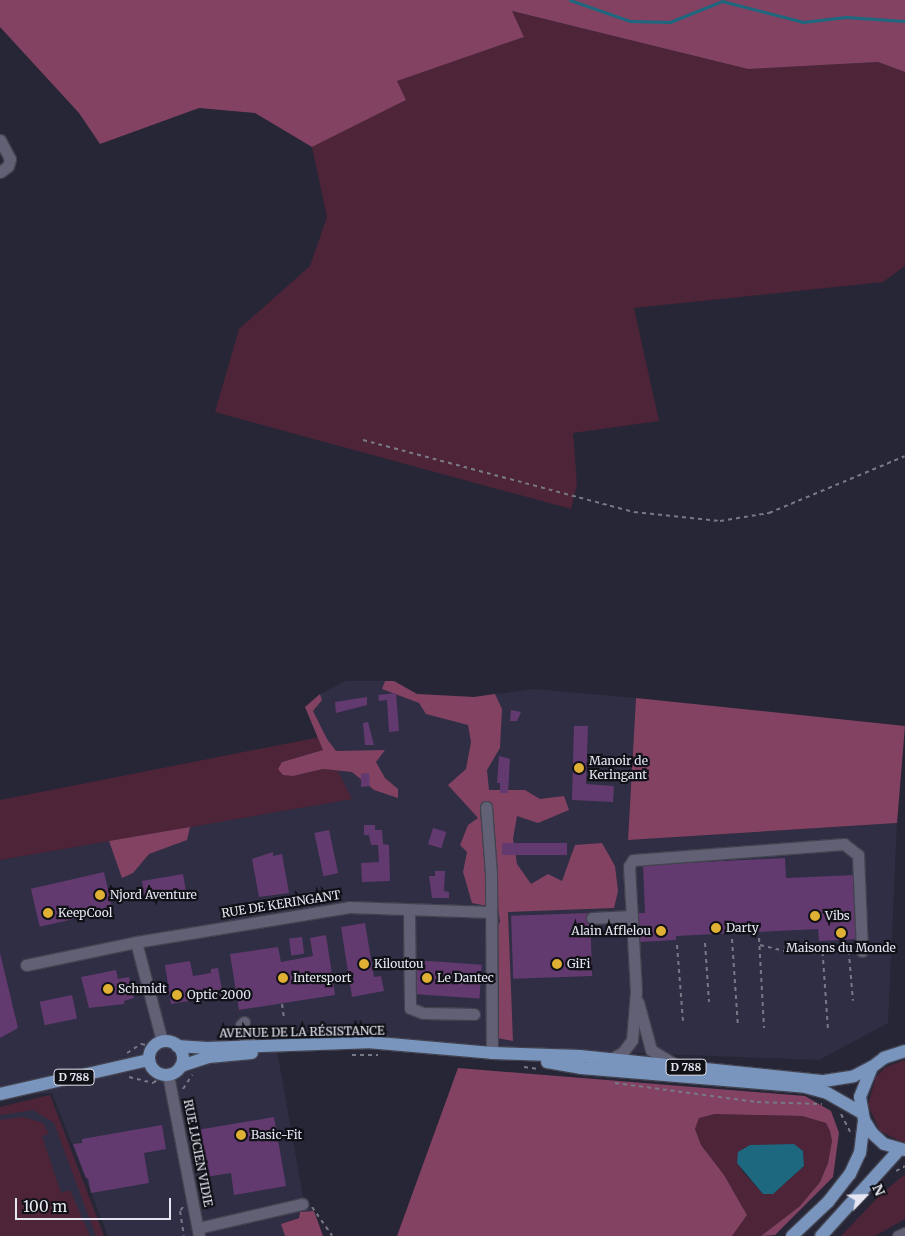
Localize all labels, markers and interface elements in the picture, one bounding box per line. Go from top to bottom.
place label: Manoir de Keringant [589,754,648,782]
marker: Manoir de Keringant [573,762,585,774]
street label: RUE DE KERINGANT [221,887,341,921]
place label: Njord Aventure [110,888,197,902]
marker: Njord Aventure [94,889,106,901]
place label: KeepCool [58,906,112,920]
marker: KeepCool [42,907,54,919]
place label: Vibs [825,909,850,923]
marker: Vibs [809,910,821,922]
place label: Darty [726,921,759,935]
marker: Darty [710,922,722,934]
place label: Alain Afflelou [571,924,651,938]
marker: Alain Afflelou [655,925,667,937]
marker: Maisons du Monde [835,927,847,939]
place label: Maisons du Monde [786,941,896,955]
place label: Kiloutou [374,957,424,971]
place label: GiFi [567,957,590,971]
marker: Kiloutou [358,958,370,970]
marker: GiFi [551,958,563,970]
place label: Intersport [293,971,352,985]
place label: Le Dantec [437,971,494,985]
marker: Intersport [277,972,289,984]
marker: Le Dantec [421,972,433,984]
place label: Schmidt [118,982,167,996]
marker: Schmidt [102,983,114,995]
place label: Optic 2000 [187,988,251,1002]
marker: Optic 2000 [171,989,183,1001]
street label: AVENUE DE LA RÉSISTANCE [219,1023,385,1041]
road number: D 788 [665,1058,707,1076]
road number: D 788 [53,1068,95,1086]
street label: RUE LUCIEN VIDIE [181,1098,215,1208]
place label: Basic-Fit [251,1128,302,1142]
marker: Basic-Fit [235,1129,247,1141]
north arrow [840,1171,890,1221]
text: N [868,1181,889,1199]
scale bar [18,1188,174,1220]
text: 100 m [23,1197,67,1216]

